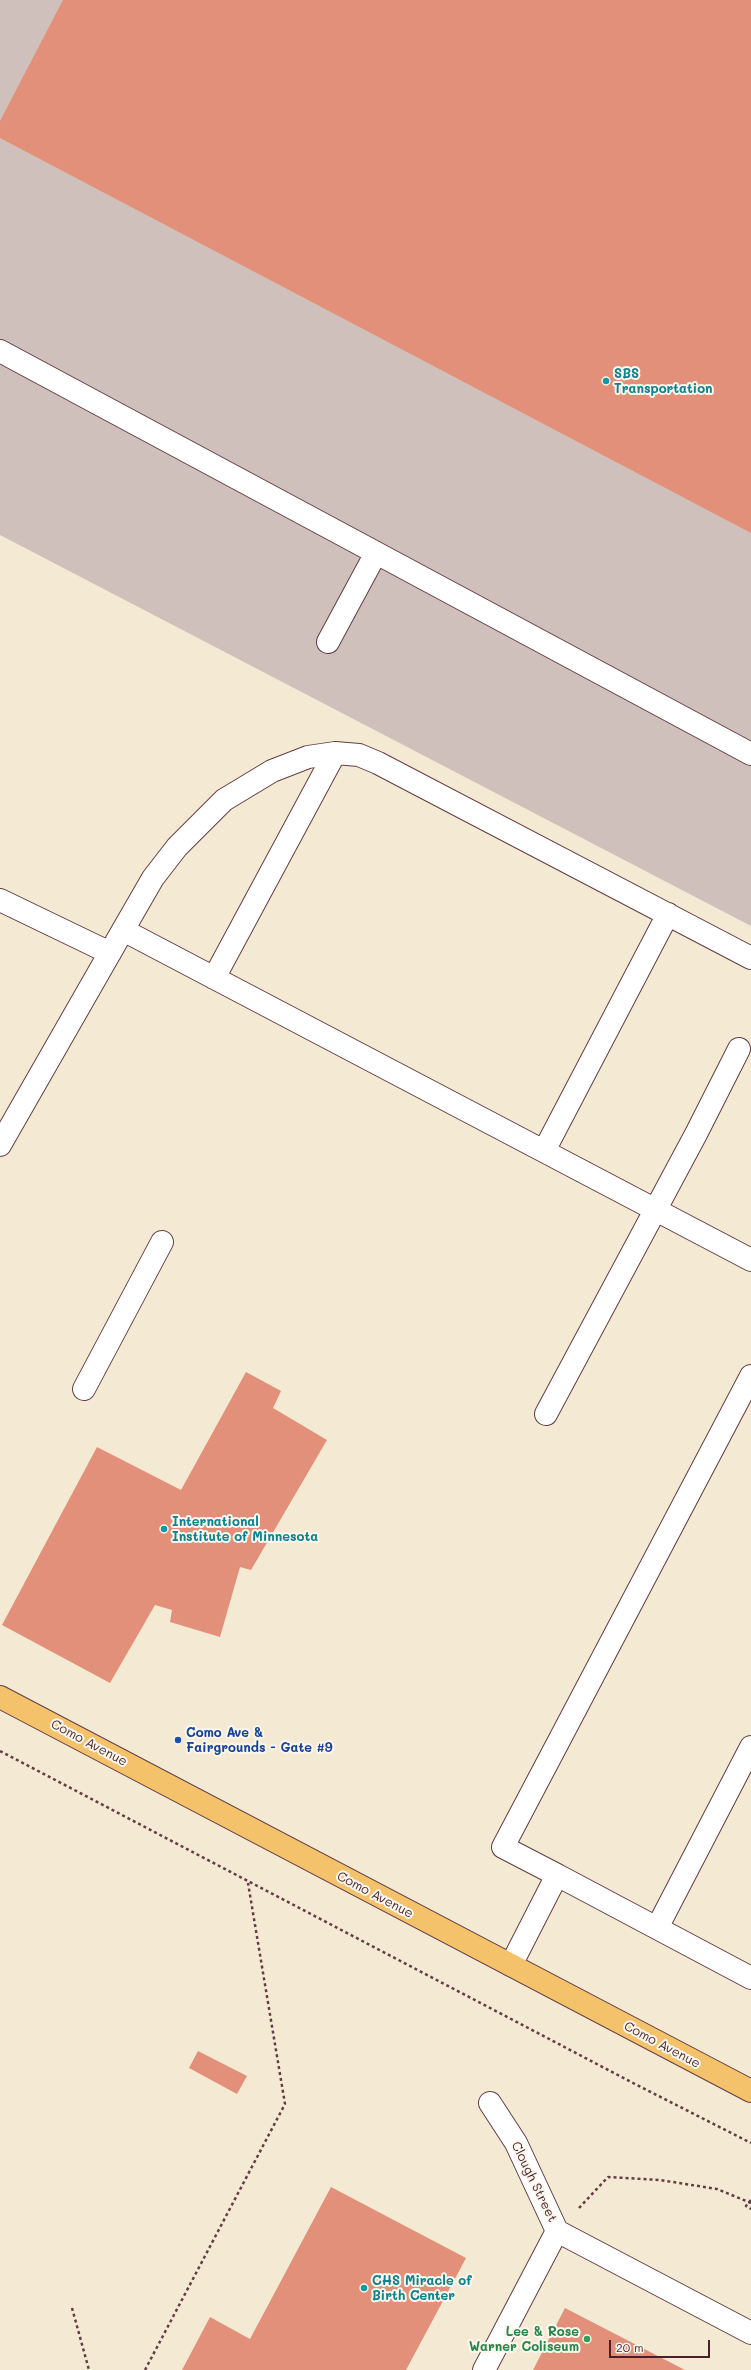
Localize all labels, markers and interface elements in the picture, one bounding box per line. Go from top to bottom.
place label: SBS Transportation [614,366,713,397]
marker: SBS Transportation [601,376,611,386]
place label: International Institute of Minnesota [172,1514,318,1545]
marker: International Institute of Minnesota [159,1524,169,1534]
street label: Como Avenue [48,1716,130,1770]
place label: Como Ave & Fairgrounds - Gate #9 [186,1725,333,1756]
marker: Como Ave & Fairgrounds - Gate #9 [173,1735,183,1745]
street label: Como Avenue [334,1868,416,1922]
street label: Como Avenue [621,2018,703,2072]
street label: Clough Street [508,2139,560,2225]
place label: CHS Miracle of Birth Center [372,2273,472,2304]
marker: CHS Miracle of Birth Center [359,2283,369,2293]
place label: Lee & Rose Warner Coliseum [469,2324,579,2355]
scale bar [611,2332,712,2358]
marker: Lee & Rose Warner Coliseum [582,2334,592,2344]
text: 20 m [616,2339,644,2355]

